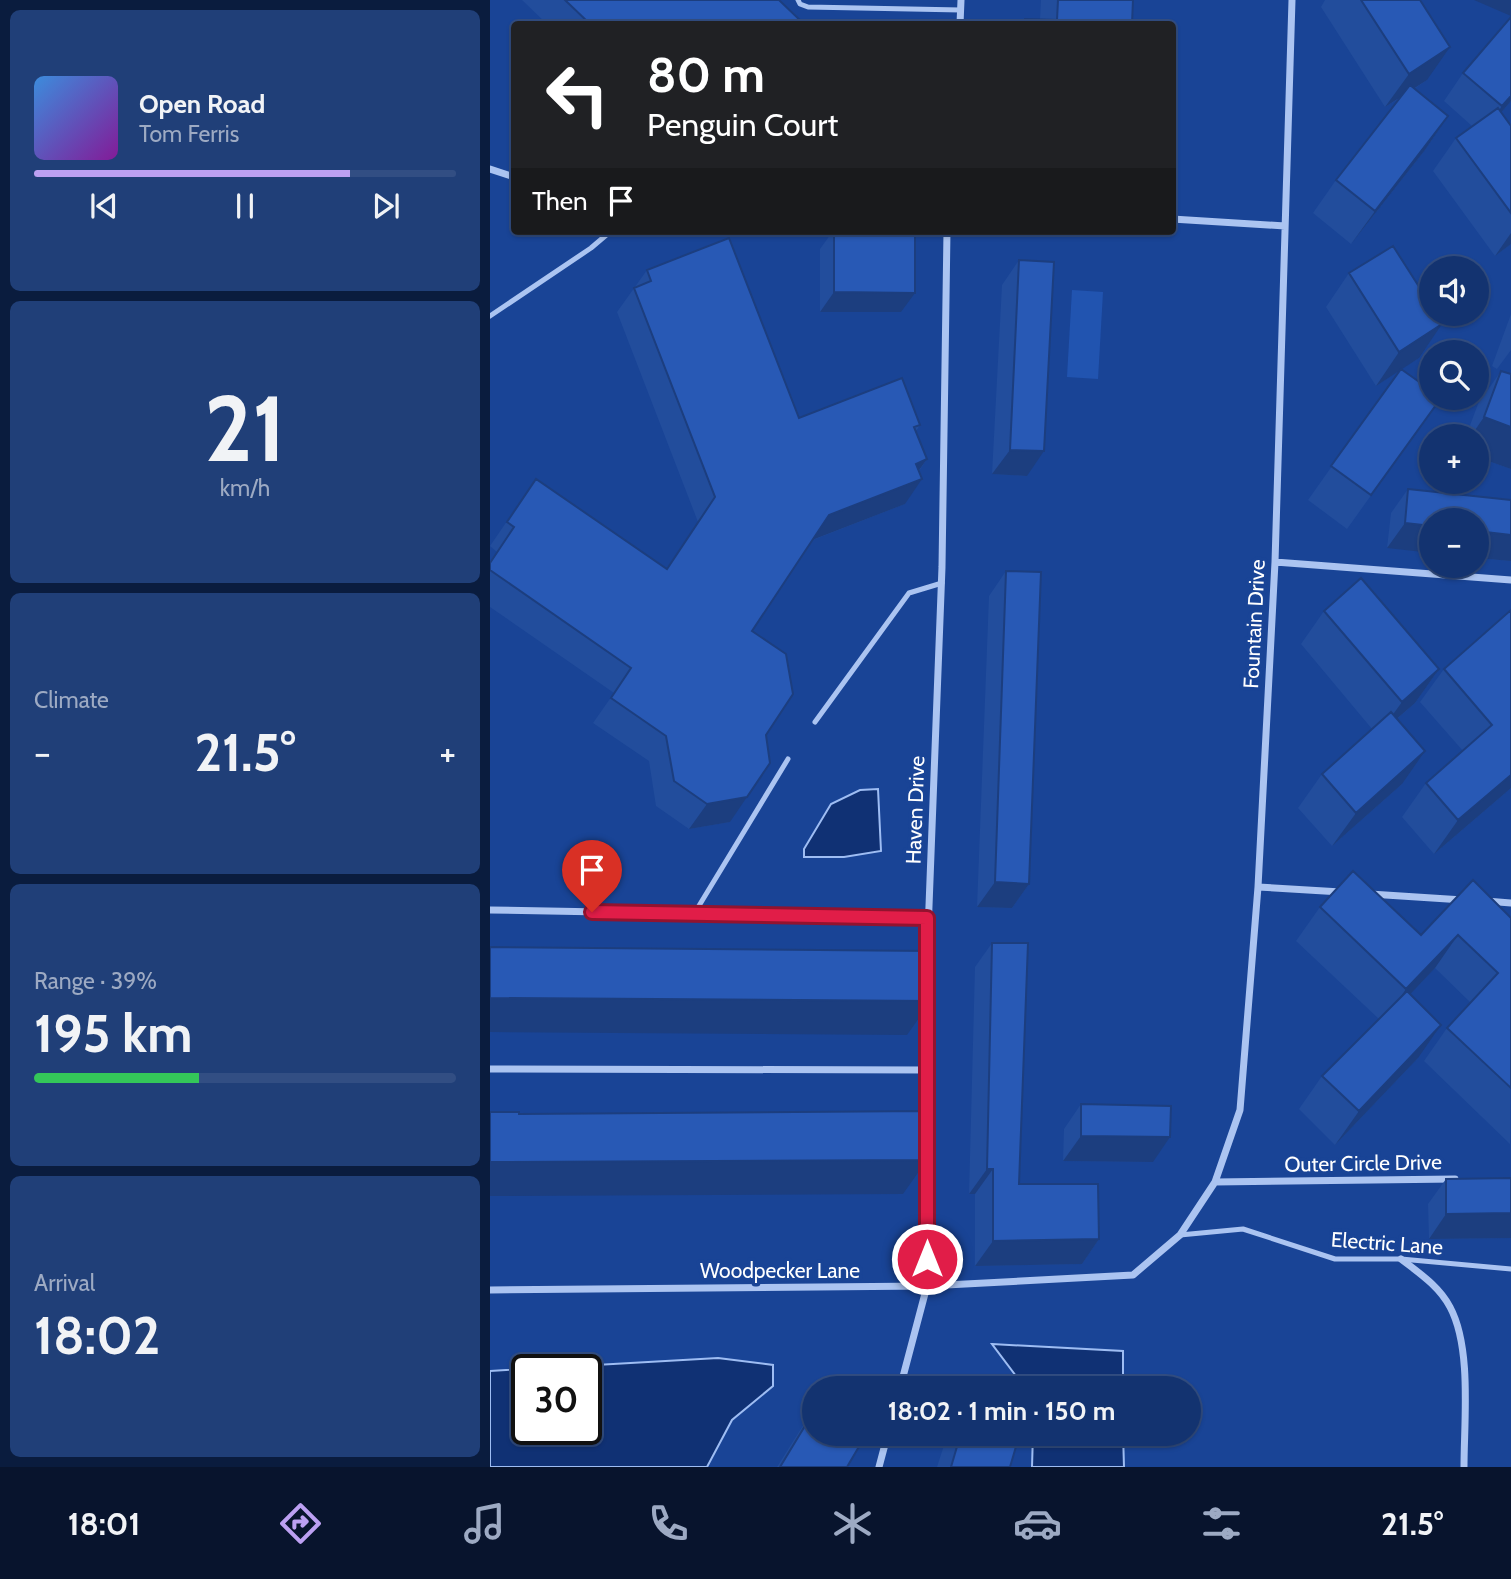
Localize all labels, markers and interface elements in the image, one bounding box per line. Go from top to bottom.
text: 80 m [647,45,765,104]
icon: left [532,49,623,140]
text: Open Road [139,88,265,120]
text: Penguin Court [647,105,838,144]
text: Tom Ferris [139,120,239,148]
icon: arrive [602,182,640,220]
text: Then [532,185,588,217]
icon: previous [85,187,123,225]
icon: pause [226,187,264,225]
icon: next [367,187,405,225]
map controls [1419,256,1489,578]
button: sound [1419,256,1489,326]
button: search [1419,340,1489,410]
text: 21 [204,373,286,484]
button: + [1419,424,1489,494]
text: km/h [220,474,270,502]
button: − [1419,508,1489,578]
street label: Fountain Drive [1238,559,1270,689]
text: Climate [34,686,109,714]
text: 21.5° [194,721,296,784]
text: − [34,729,51,776]
text: + [439,729,456,776]
street label: Haven Drive [901,755,929,865]
pin [562,840,622,912]
icon: arrive [573,851,611,889]
text: Range · 39% [34,967,157,995]
text: 195 km [34,1002,192,1065]
street label: Outer Circle Drive [1284,1149,1442,1177]
position arrow [890,1222,964,1296]
street label: Electric Lane [1330,1227,1444,1259]
street label: Woodpecker Lane [700,1258,860,1283]
text: Arrival [34,1269,95,1297]
text: 18:02 [34,1304,160,1367]
speed limit sign: 30 [511,1354,602,1445]
text: 18:02 · 1 min · 150 m [888,1395,1115,1427]
icon: directions [276,1499,325,1548]
icon: music [460,1499,509,1548]
icon: phone [644,1499,693,1548]
icon: climate [828,1499,877,1548]
icon: car [1013,1499,1062,1548]
icon: filters [1197,1499,1246,1548]
text: 18:01 [68,1504,140,1543]
text: 21.5° [1381,1504,1443,1543]

